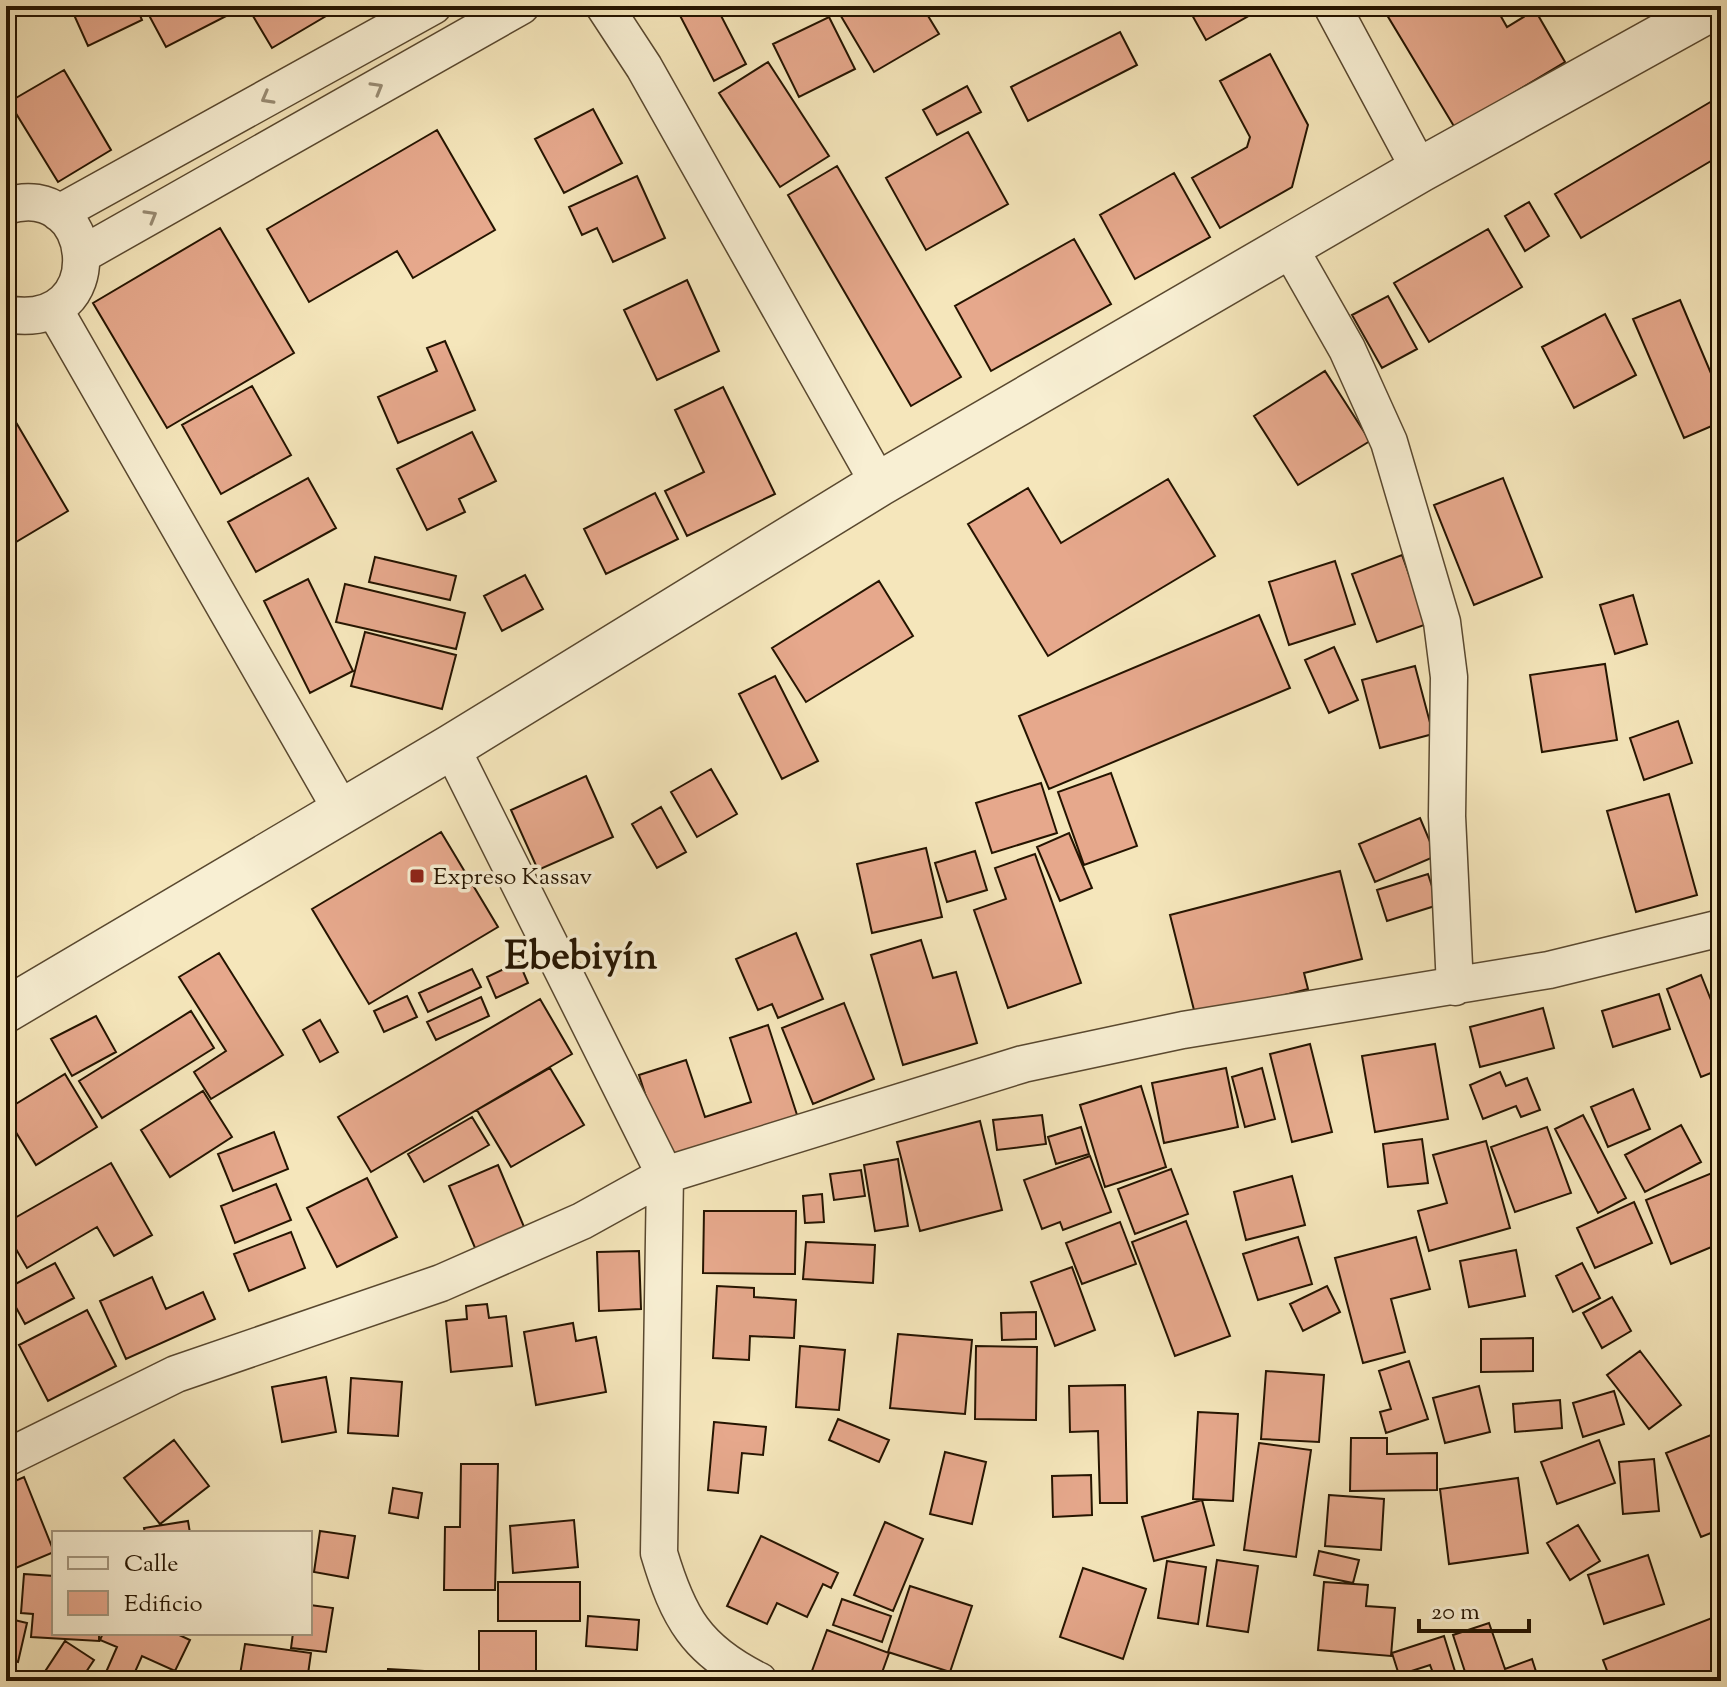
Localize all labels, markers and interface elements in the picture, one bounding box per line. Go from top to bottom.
one-way arrow [368,82,383,98]
one-way arrow [261,88,276,104]
one-way arrow [142,210,156,226]
place label: Expreso Kassav [433,861,593,895]
marker: Expreso Kassav [408,867,426,885]
district label: Ebebiyín [505,930,658,987]
legend [52,1531,312,1635]
text: Calle [124,1548,178,1582]
scale bar [1419,1583,1529,1633]
text: Edificio [124,1588,203,1622]
text: 20 m [1431,1596,1480,1630]

